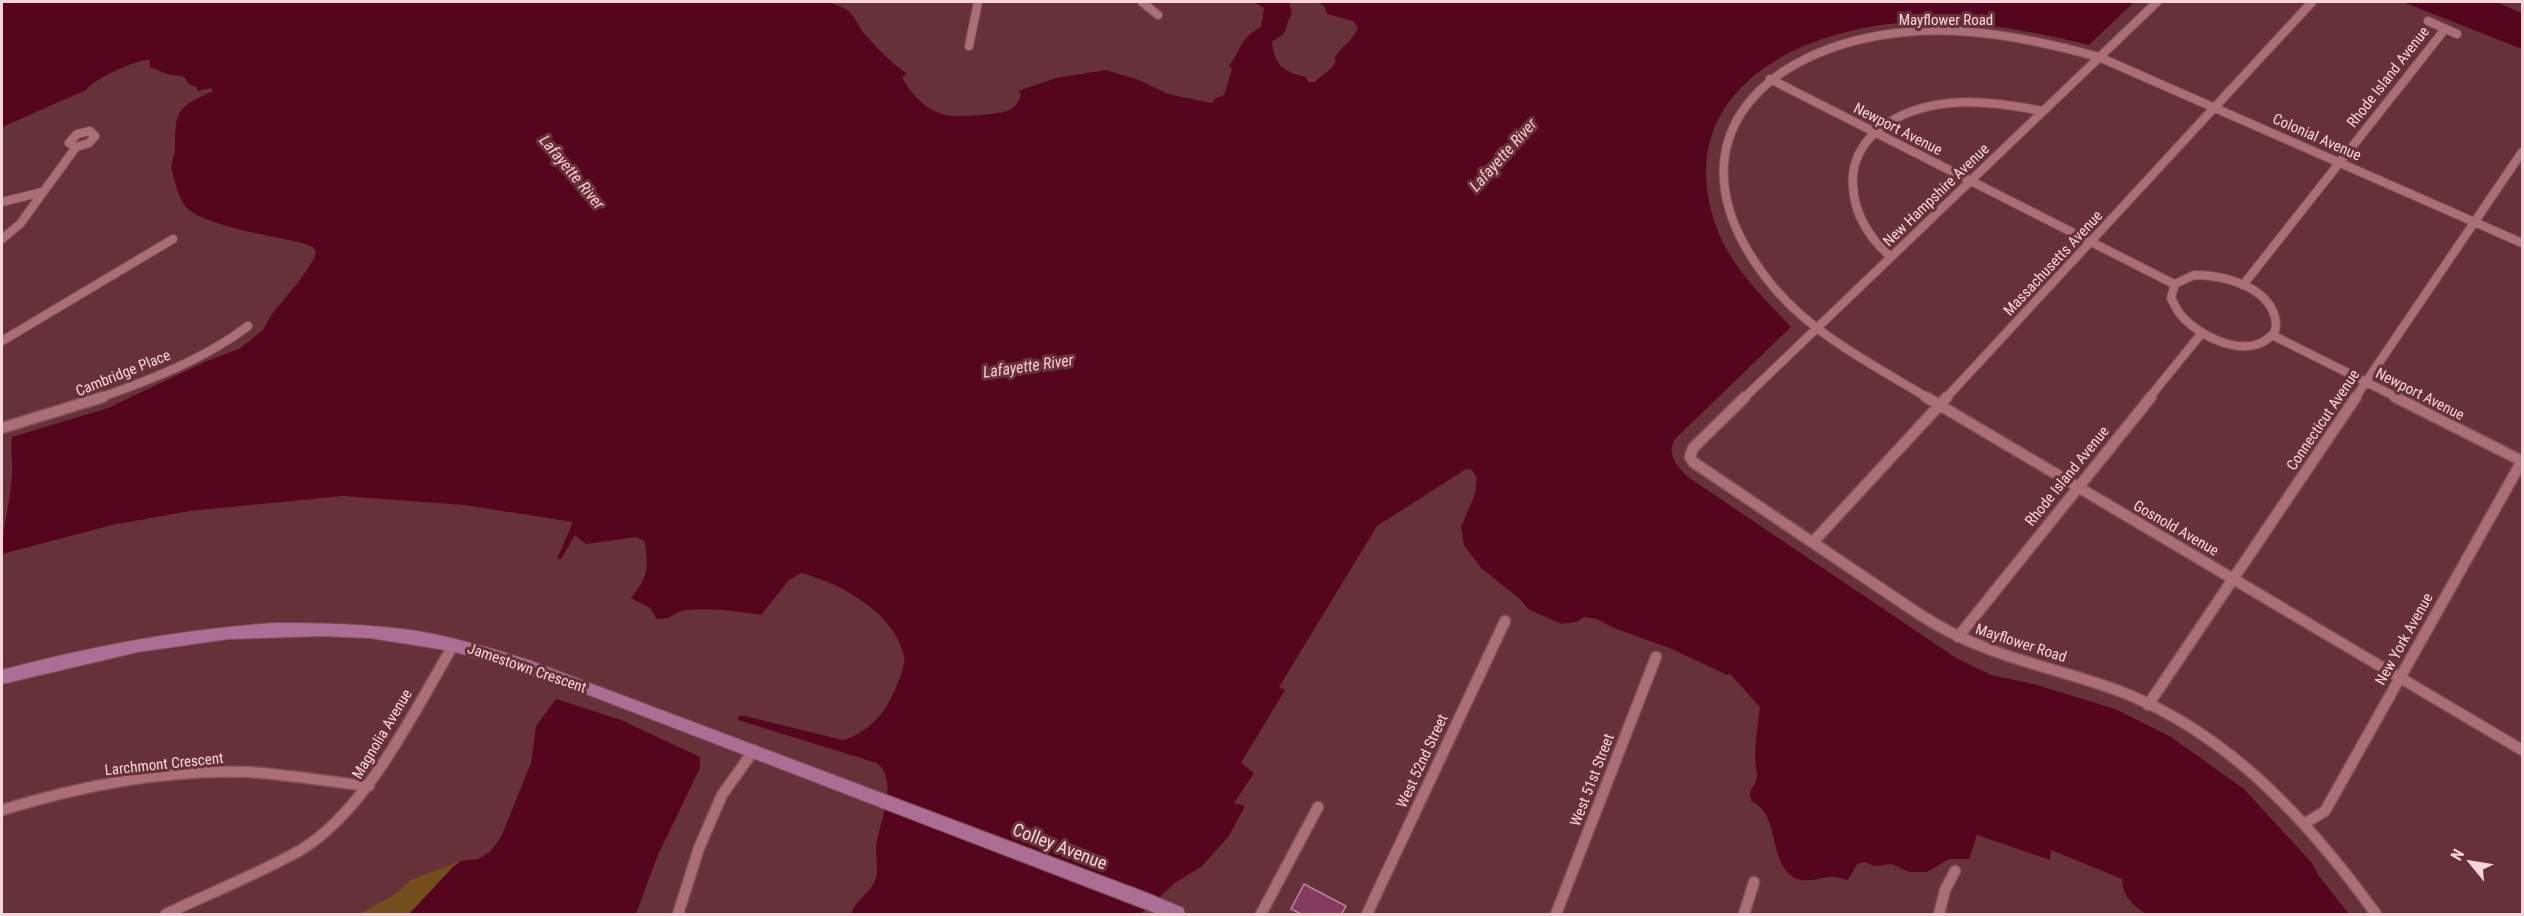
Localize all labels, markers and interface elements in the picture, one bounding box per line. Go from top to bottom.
street label: Mayflower Road [1899,11,1993,29]
street label: Rhode Island Avenue [2343,23,2433,131]
street label: Newport Avenue [1851,99,1945,159]
street label: Colonial Avenue [2270,109,2364,165]
water label: Lafayette River [1465,114,1541,195]
water label: Lafayette River [535,131,609,214]
street label: New Hampshire Avenue [1879,140,1993,250]
street label: Massachusetts Avenue [2000,207,2106,319]
street label: Cambridge Place [73,346,173,400]
water label: Lafayette River [982,350,1076,382]
street label: Newport Avenue [2373,364,2467,424]
street label: Connecticut Avenue [2283,366,2363,474]
street label: Rhode Island Avenue [2021,422,2113,530]
street label: Gosnold Avenue [2130,496,2222,560]
street label: New York Avenue [2371,590,2437,688]
street label: Mayflower Road [1973,620,2069,666]
street label: Jamestown Crescent [465,639,589,697]
street label: Magnolia Avenue [348,686,416,782]
street label: West 52nd Street [1392,711,1452,811]
street label: West 51st Street [1566,731,1618,829]
street label: Larchmont Crescent [104,749,224,779]
street label: Colley Avenue [1010,818,1110,874]
north arrow [2440,832,2500,892]
text: N [2447,846,2468,864]

